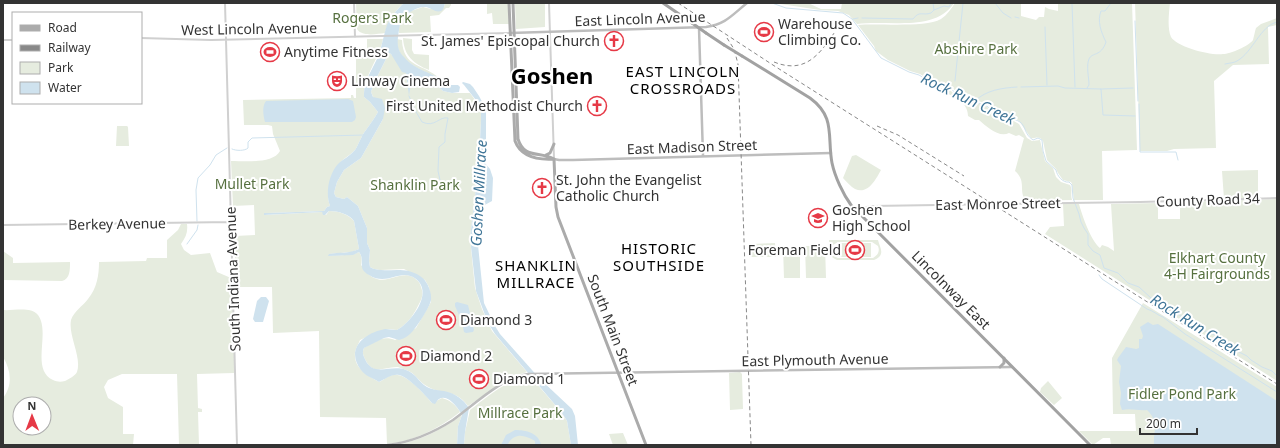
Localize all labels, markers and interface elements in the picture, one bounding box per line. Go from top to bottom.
street label: East Lincoln Avenue [574,7,706,30]
park label: Rogers Park [332,8,412,27]
legend [12,12,142,104]
place label: Warehouse Climbing Co. [778,14,861,49]
street label: West Lincoln Avenue [181,18,317,39]
text: Road [48,19,77,36]
sports icon: Warehouse Climbing Co. [753,21,775,43]
church icon: St. James' Episcopal Church [603,30,625,52]
place label: St. James' Episcopal Church [421,31,600,50]
text: Railway [48,39,92,56]
park label: Abshire Park [934,39,1018,58]
sports icon: Anytime Fitness [259,41,281,63]
place label: Anytime Fitness [284,42,388,61]
text: Park [48,59,74,76]
district label: Goshen [511,60,593,90]
district label: EAST LINCOLN CROSSROADS [626,61,740,98]
water label: Rock Run Creek [918,67,1019,129]
theatre icon: Linway Cinema [326,70,348,92]
place label: Linway Cinema [351,71,450,90]
text: Water [48,79,82,96]
church icon: First United Methodist Church [586,95,608,117]
place label: First United Methodist Church [386,96,583,115]
street label: East Madison Street [627,135,757,158]
water label: Goshen Millrace [465,139,491,247]
place label: St. John the Evangelist Catholic Church [556,170,702,205]
park label: Mullet Park [215,174,290,193]
park label: Shanklin Park [370,175,460,194]
church icon: St. John the Evangelist Catholic Church [531,177,553,199]
street label: County Road 34 [1156,188,1260,211]
street label: East Monroe Street [935,193,1061,214]
place label: Goshen High School [832,200,911,235]
street label: South Indiana Avenue [220,206,245,352]
school or university icon: Goshen High School [807,207,829,229]
street label: Berkey Avenue [68,213,166,234]
district label: HISTORIC SOUTHSIDE [613,238,705,275]
sports icon: Foreman Field [844,239,866,261]
place label: Foreman Field [748,240,841,259]
street label: Lincolnway East [908,246,995,333]
park label: Elkhart County 4-H Fairgrounds [1164,248,1270,283]
district label: SHANKLIN MILLRACE [495,255,577,292]
street label: South Main Street [584,271,643,388]
water label: Rock Run Creek [1147,289,1245,360]
sports icon: Diamond 3 [435,309,457,331]
place label: Diamond 3 [460,310,532,329]
sports icon: Diamond 2 [395,345,417,367]
place label: Diamond 2 [420,346,492,365]
street label: East Plymouth Avenue [741,349,889,370]
sports icon: Diamond 1 [468,368,490,390]
place label: Diamond 1 [493,369,565,388]
park label: Fidler Pond Park [1128,384,1236,403]
north arrow [12,396,52,436]
text: N [27,398,36,413]
park label: Millrace Park [478,403,563,422]
scale bar [1140,410,1197,436]
text: 200 m [1146,415,1181,432]

